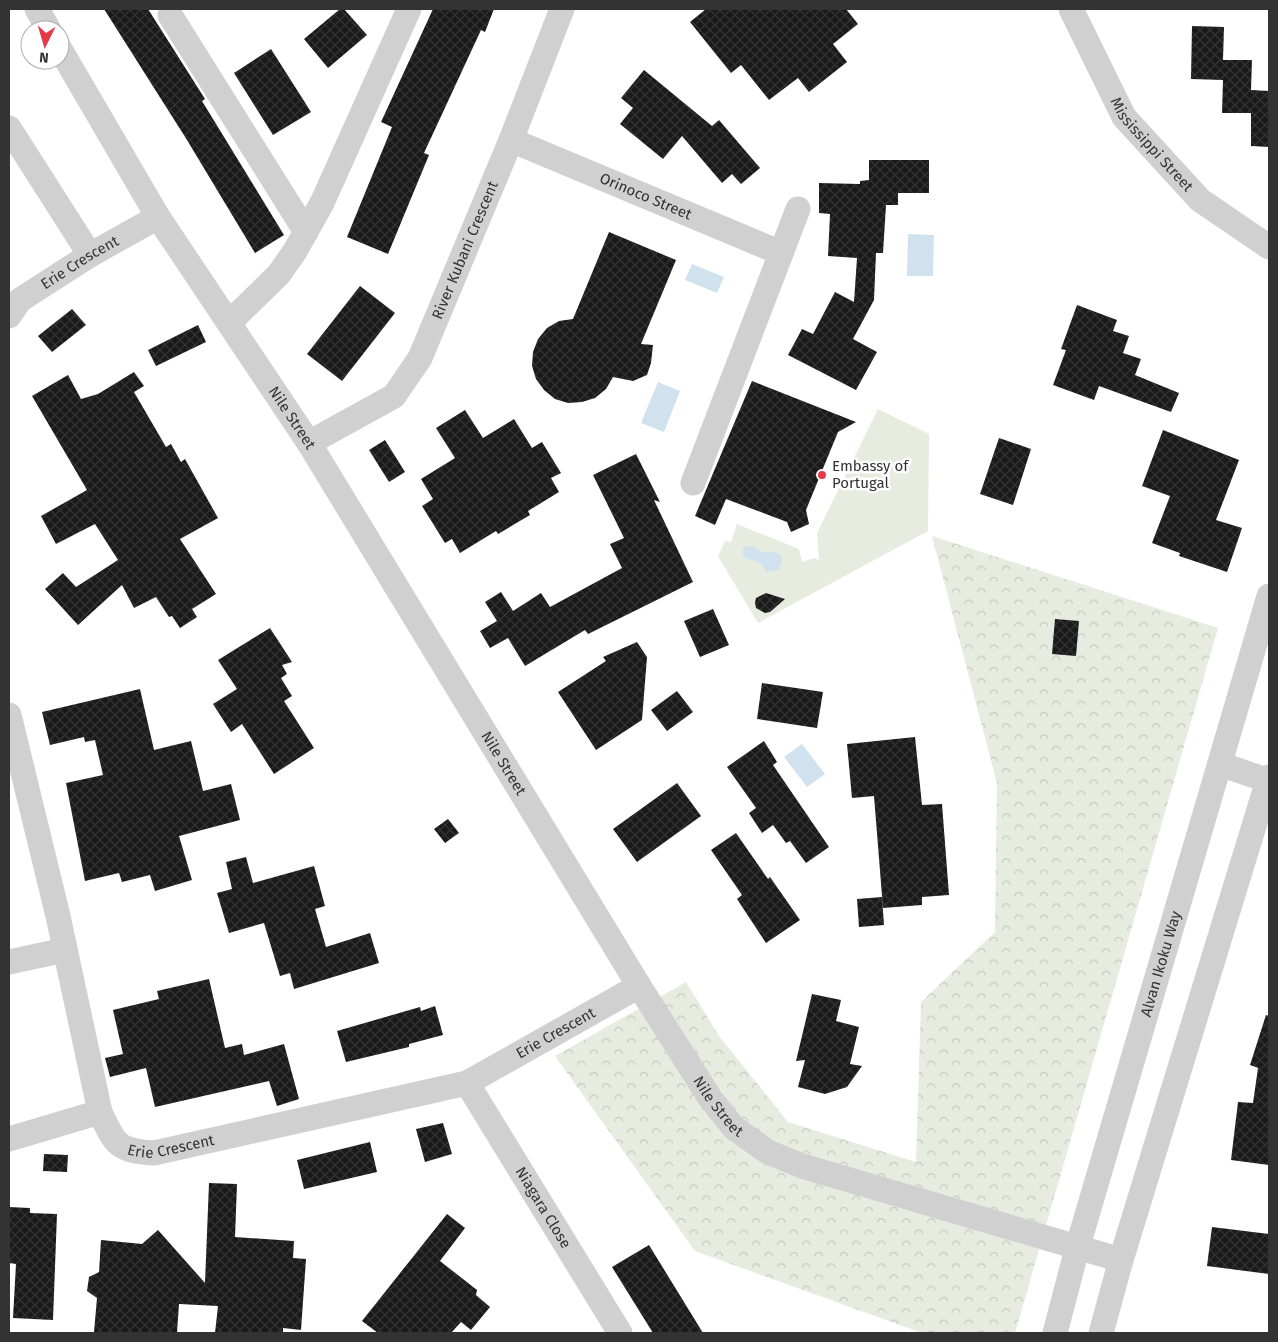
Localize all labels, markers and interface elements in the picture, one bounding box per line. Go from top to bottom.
north arrow [20,20,70,70]
text: N [39,49,49,66]
street label: Mississippi Street [1107,94,1197,196]
street label: Orinoco Street [597,169,695,224]
street label: River Kubani Crescent [428,178,502,322]
street label: Erie Crescent [37,232,122,293]
street label: Nile Street [265,383,320,453]
place label: Embassy of Portugal [832,457,909,492]
marker: Embassy of Portugal [816,469,828,481]
street label: Nile Street [477,728,530,799]
street label: Alvan Ikoku Way [1137,908,1185,1019]
street label: Erie Crescent [513,1003,599,1062]
street label: Nile Street [689,1073,747,1141]
street label: Erie Crescent [125,1131,217,1162]
street label: Niagara Close [511,1164,575,1252]

